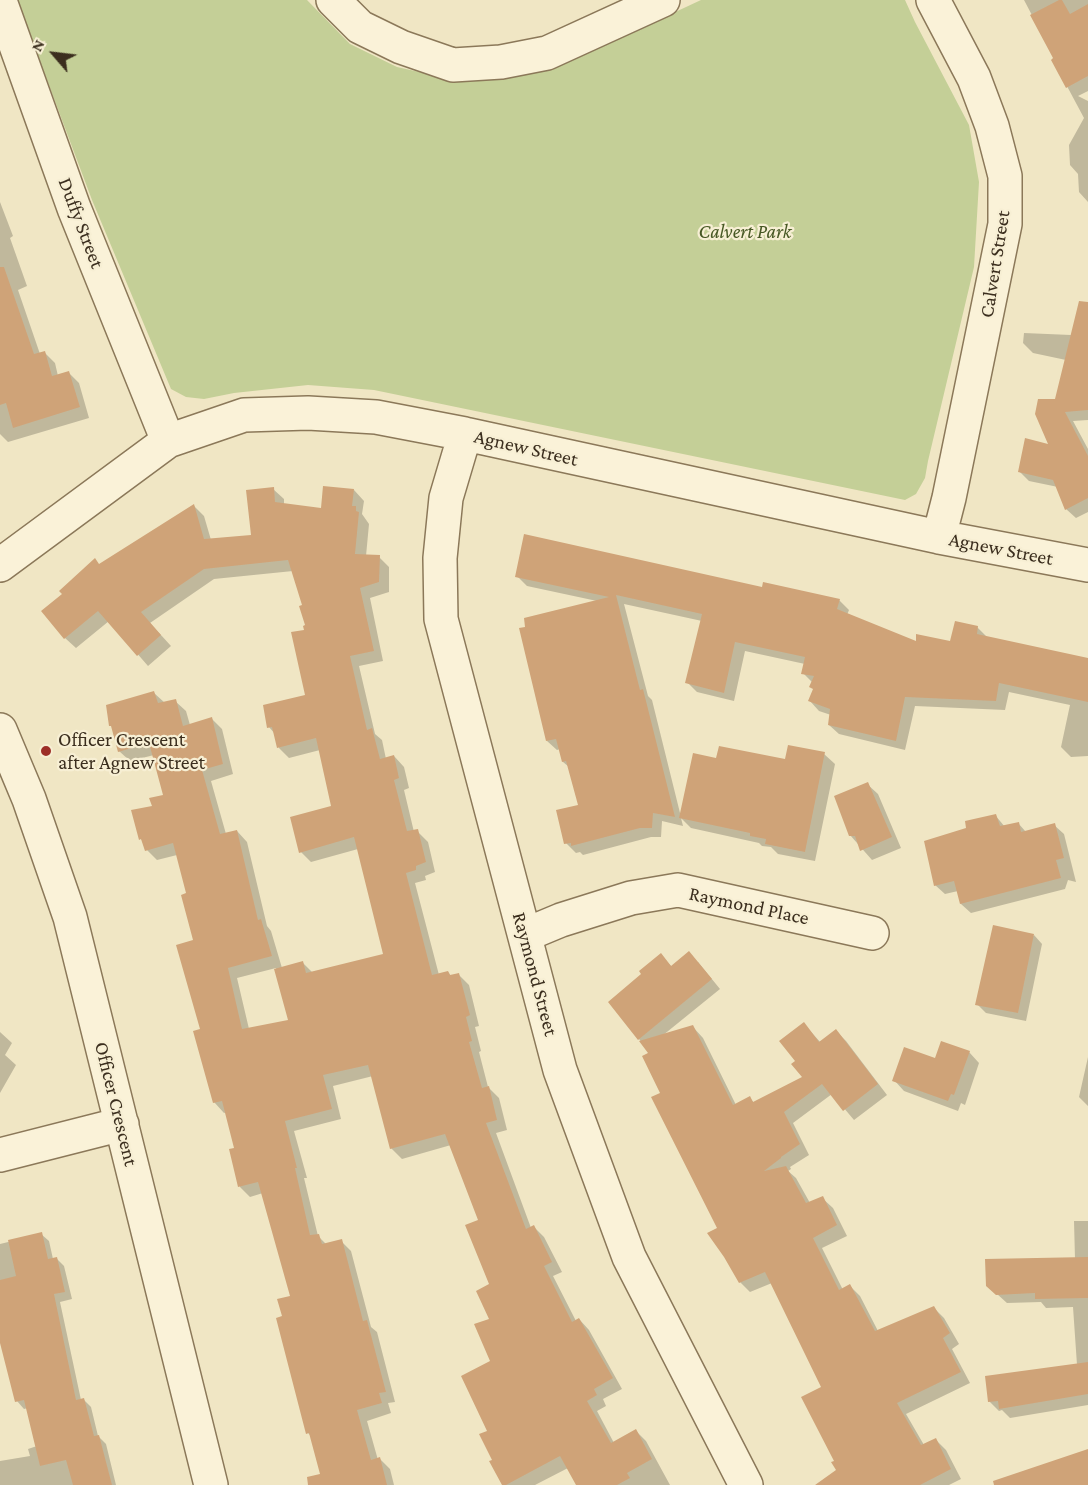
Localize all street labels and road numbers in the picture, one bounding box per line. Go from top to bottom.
street label: Duffy Street [53,174,109,272]
street label: Calvert Street [975,209,1015,319]
street label: Agnew Street [472,424,580,472]
street label: Agnew Street [947,527,1055,571]
street label: Raymond Place [687,882,811,930]
street label: Raymond Street [507,909,563,1039]
street label: Officer Crescent [89,1039,143,1169]

